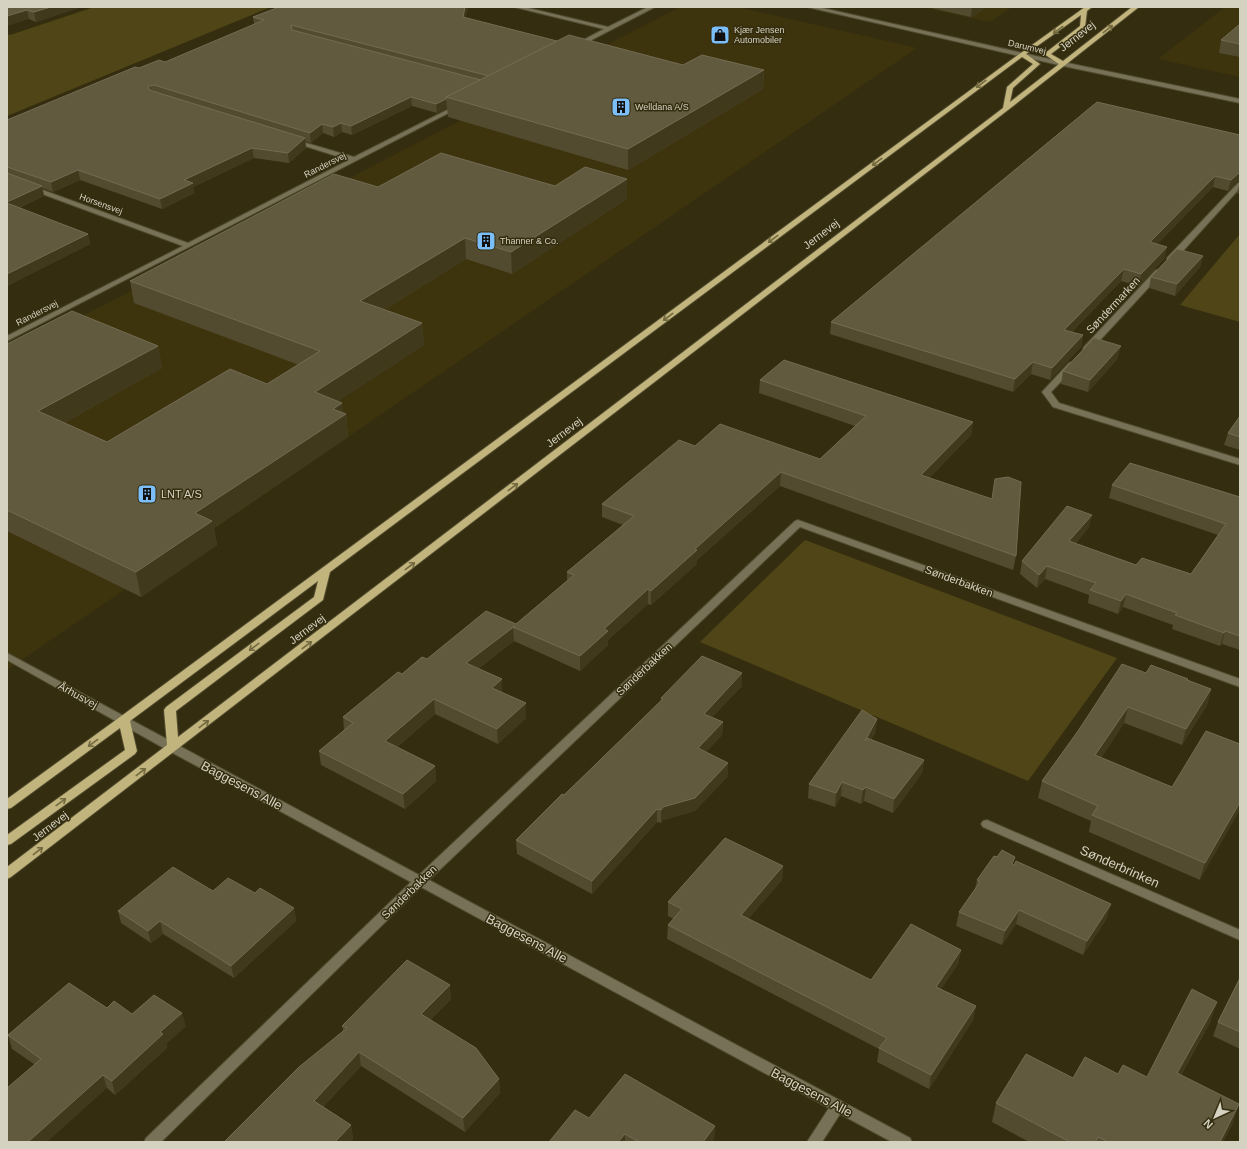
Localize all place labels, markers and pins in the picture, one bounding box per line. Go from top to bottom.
shop icon: Kjær Jensen Automobiler [709,24,731,46]
place label: Kjær Jensen Automobiler [734,25,785,45]
building icon: Welldana A/S [610,96,632,118]
place label: Welldana A/S [635,102,689,112]
building icon: Thanner & Co. [475,230,497,252]
place label: Thanner & Co. [500,236,559,246]
building icon: LNT A/S [136,483,158,505]
place label: LNT A/S [161,488,202,500]

